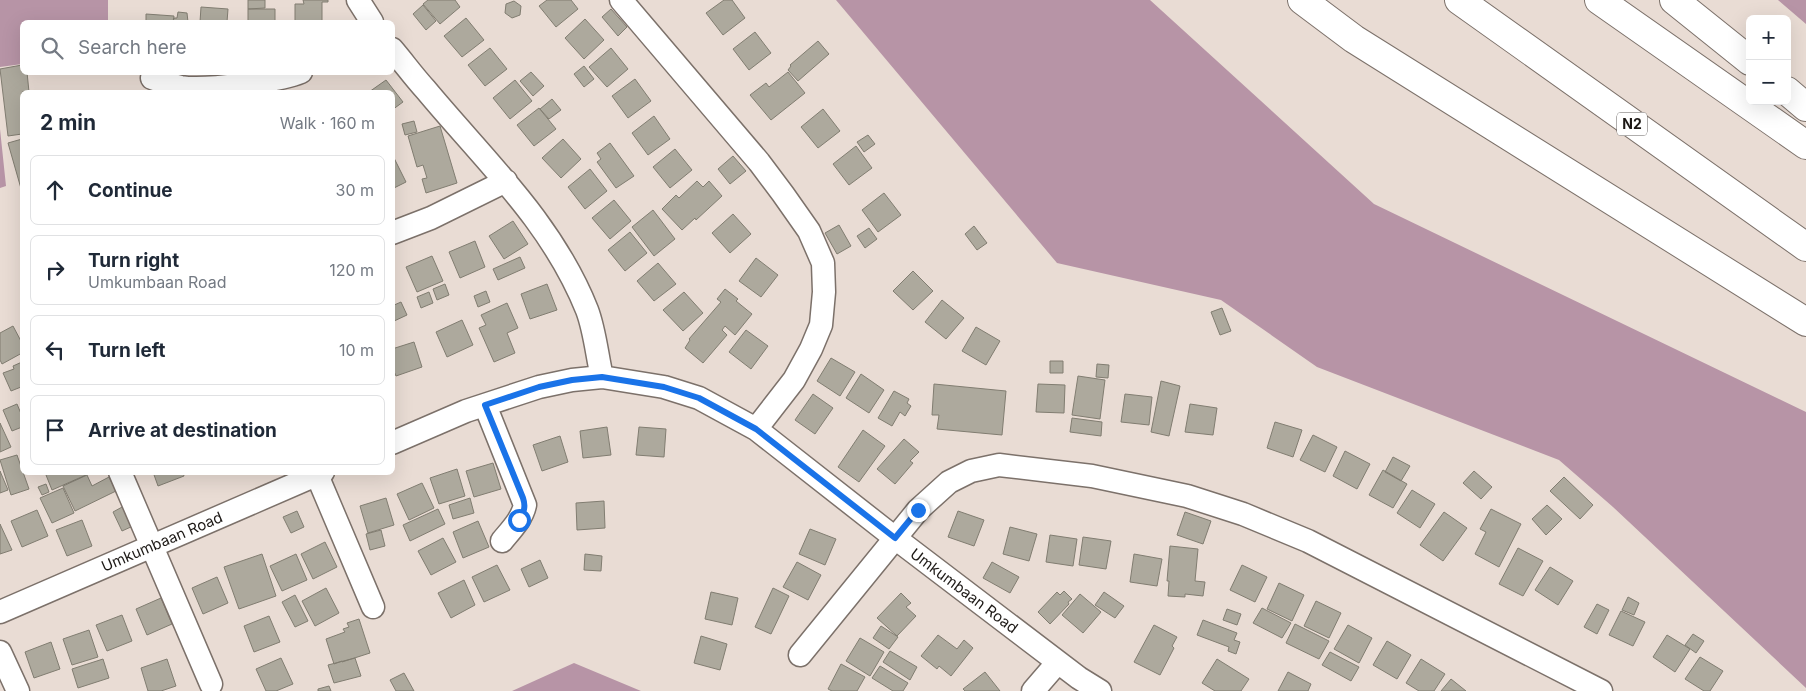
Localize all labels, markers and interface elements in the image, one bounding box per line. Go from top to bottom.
map controls [1746,15,1791,105]
button: + [1746,15,1791,60]
search box [20,20,395,75]
icon: search [38,34,66,62]
text: Search here [78,36,187,59]
button: − [1746,60,1791,105]
text: 2 min [40,110,96,135]
road number: N2 [1617,112,1647,136]
text: Walk · 160 m [280,113,375,133]
icon: ahead [41,176,69,204]
text: Continue [88,179,173,202]
text: 30 m [336,180,374,200]
text: Turn right [88,249,179,272]
icon: right [41,256,69,284]
text: 120 m [329,260,374,280]
text: Umkumbaan Road [88,272,227,292]
icon: left [41,336,69,364]
text: Turn left [88,339,166,362]
text: 10 m [339,340,374,360]
icon: arrive [41,416,69,444]
text: Arrive at destination [88,419,277,442]
route end [907,499,930,522]
street label: Umkumbaan Road [98,507,225,576]
route start [508,509,531,532]
street label: Umkumbaan Road [907,544,1022,637]

